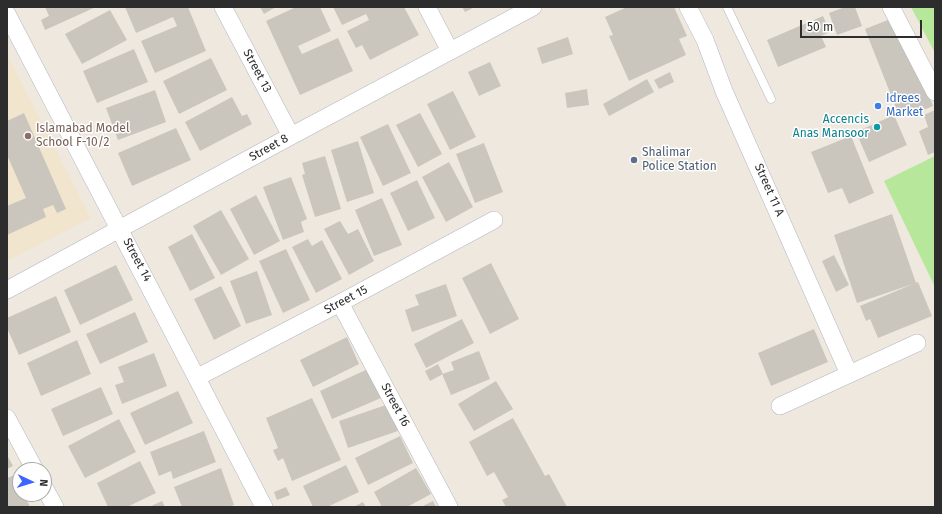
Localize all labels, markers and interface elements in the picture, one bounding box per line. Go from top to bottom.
scale bar [802,12,924,38]
text: 50 m [807,20,833,34]
street label: Street 13 [240,47,274,95]
place label: Idrees Market [886,92,923,120]
marker: Idrees Market [873,101,883,111]
place label: Accencis Anas Mansoor [793,113,869,141]
place label: Islamabad Model School F-10/2 [36,122,129,150]
marker: Accencis Anas Mansoor [872,122,882,132]
marker: Islamabad Model School F-10/2 [23,131,33,141]
street label: Street 8 [247,131,291,165]
place label: Shalimar Police Station [642,146,717,174]
marker: Shalimar Police Station [629,155,639,165]
street label: Street 11 A [751,161,787,219]
street label: Street 14 [120,236,154,284]
street label: Street 15 [322,283,370,317]
street label: Street 16 [378,381,412,429]
north arrow [12,462,52,502]
text: N [37,479,50,487]

